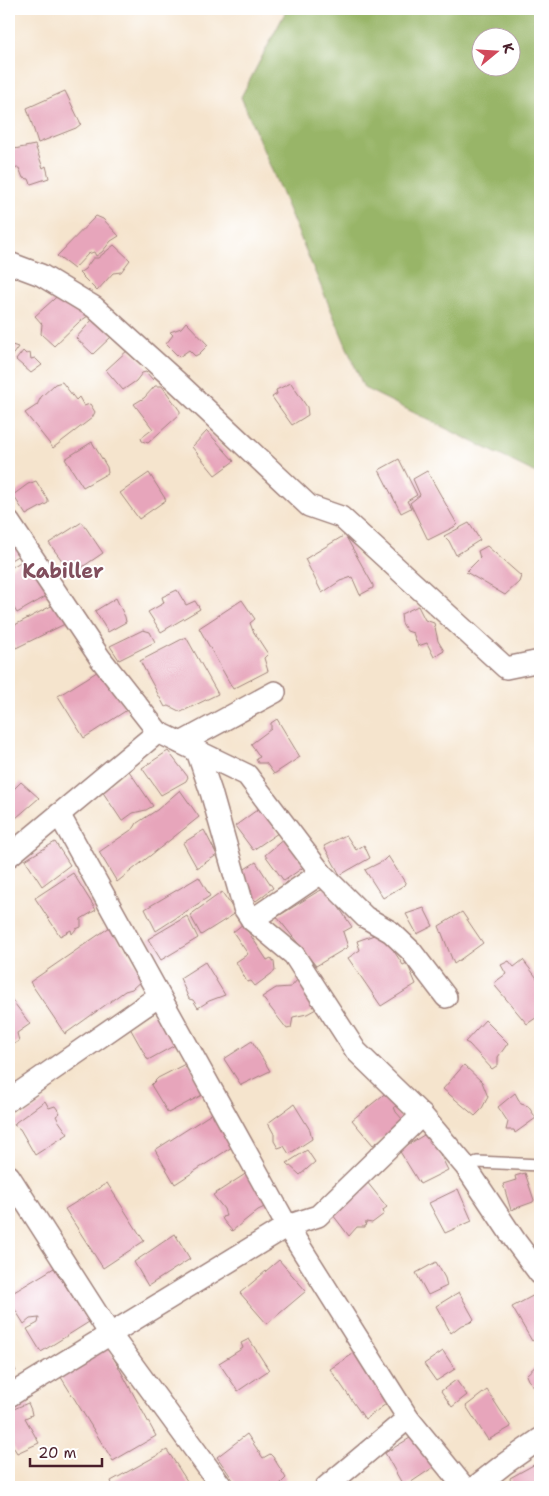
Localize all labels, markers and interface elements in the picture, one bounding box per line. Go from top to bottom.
north arrow [472,28,522,78]
text: K [498,41,519,56]
district label: Kabiller [22,558,104,584]
scale bar [30,1436,102,1468]
text: 20 m [38,1443,77,1463]

